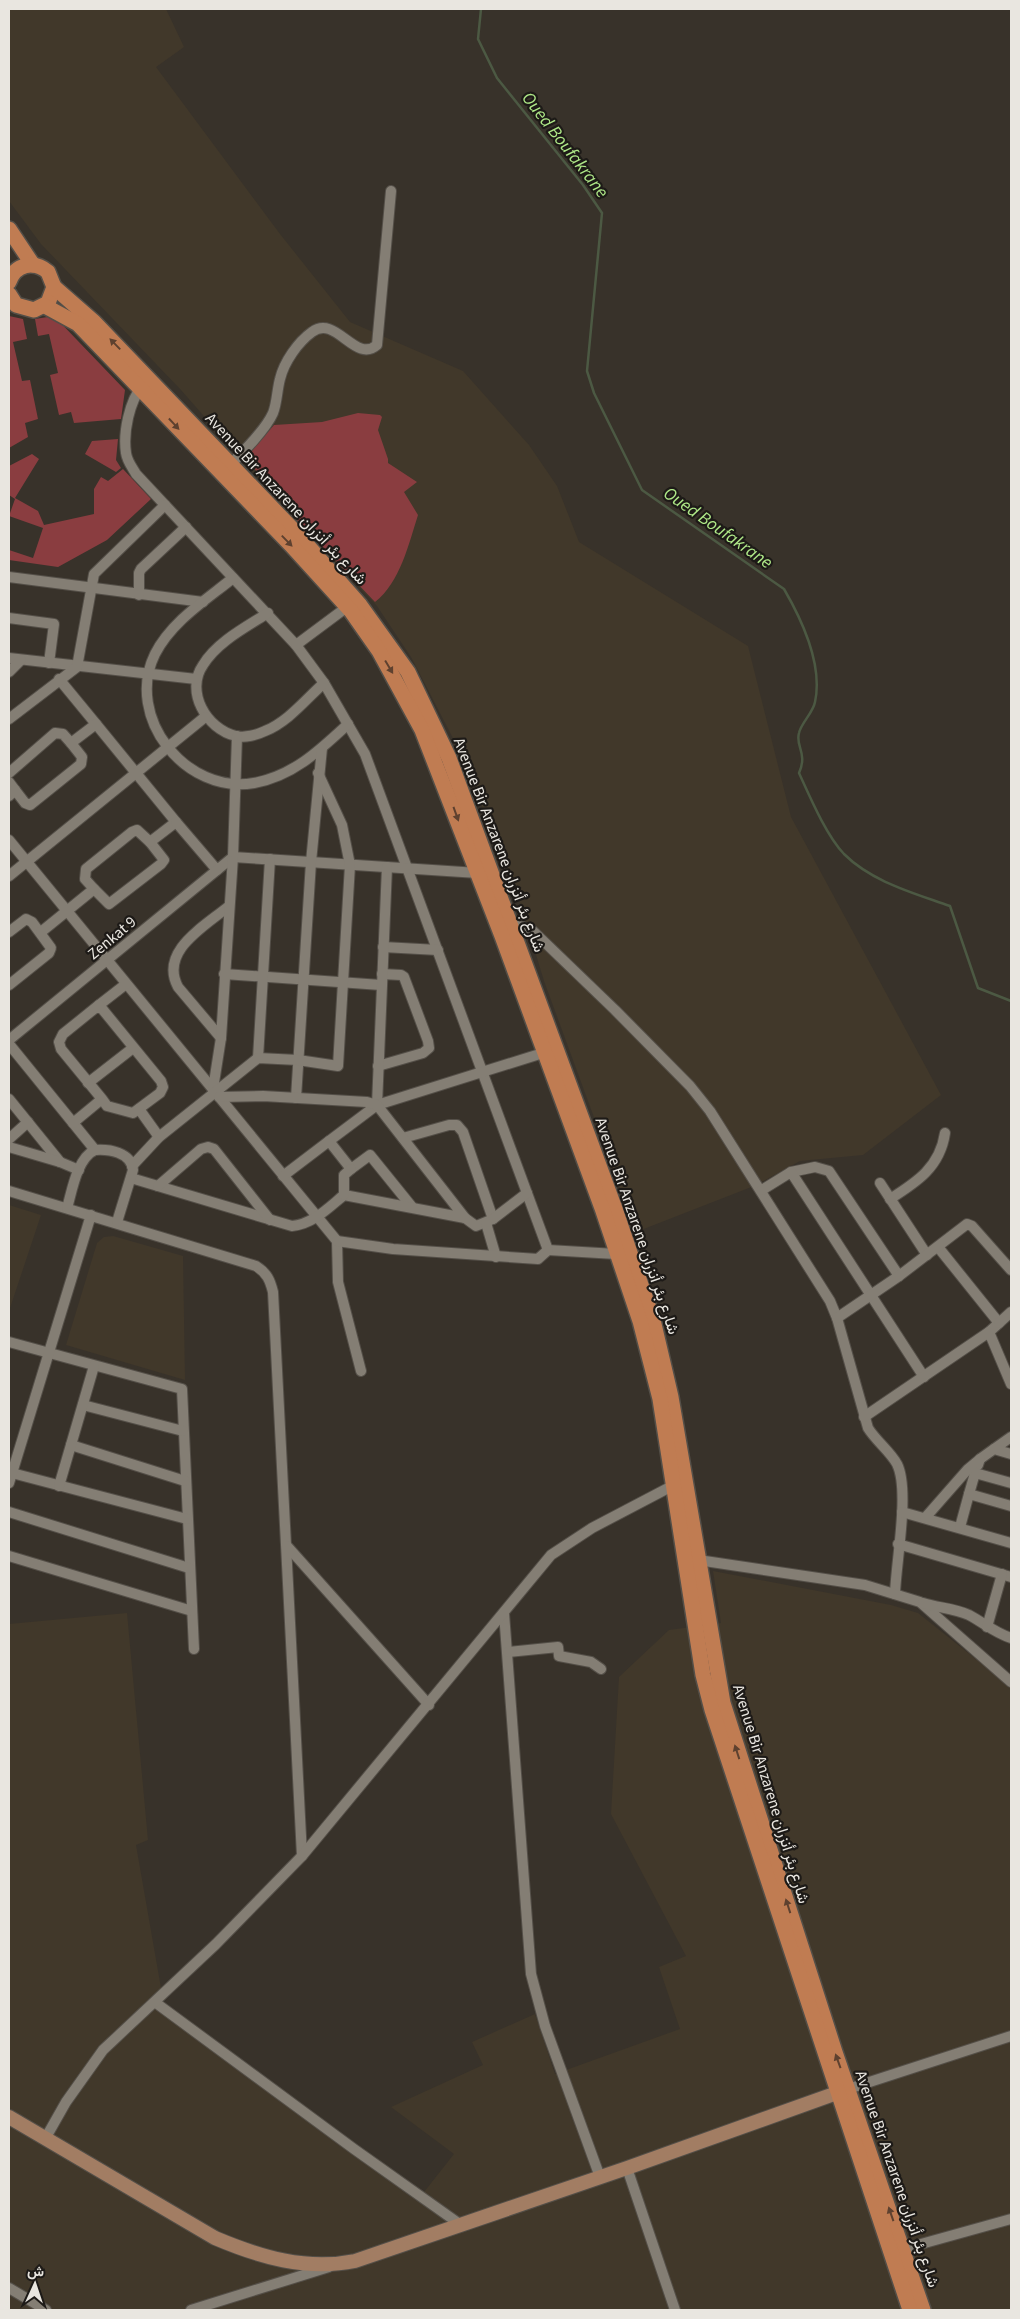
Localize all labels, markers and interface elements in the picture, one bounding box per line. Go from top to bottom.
water label: Oued Boufakrane [516,87,615,204]
one-way arrow [109,338,121,350]
street label: Avenue Bir Anzarene شارع بئر أنزران [200,408,372,590]
one-way arrow [168,417,180,429]
water label: Oued Boufakrane [658,481,778,575]
one-way arrow [281,534,293,546]
one-way arrow [384,660,393,673]
street label: Avenue Bir Anzarene شارع بئر أنزران [448,735,550,955]
one-way arrow [453,807,460,822]
street label: Zenkat 9 [83,911,141,965]
street label: Avenue Bir Anzarene شارع بئر أنزران [589,1115,685,1337]
street label: Avenue Bir Anzarene شارع بئر أنزران [727,1682,815,1906]
one-way arrow [733,1744,740,1759]
one-way arrow [783,1898,791,1913]
one-way arrow [834,2053,841,2068]
street label: Avenue Bir Anzarene شارع بئر أنزران [849,2068,945,2290]
one-way arrow [887,2206,895,2221]
north arrow [10,2259,60,2309]
text: ش [27,2262,45,2282]

